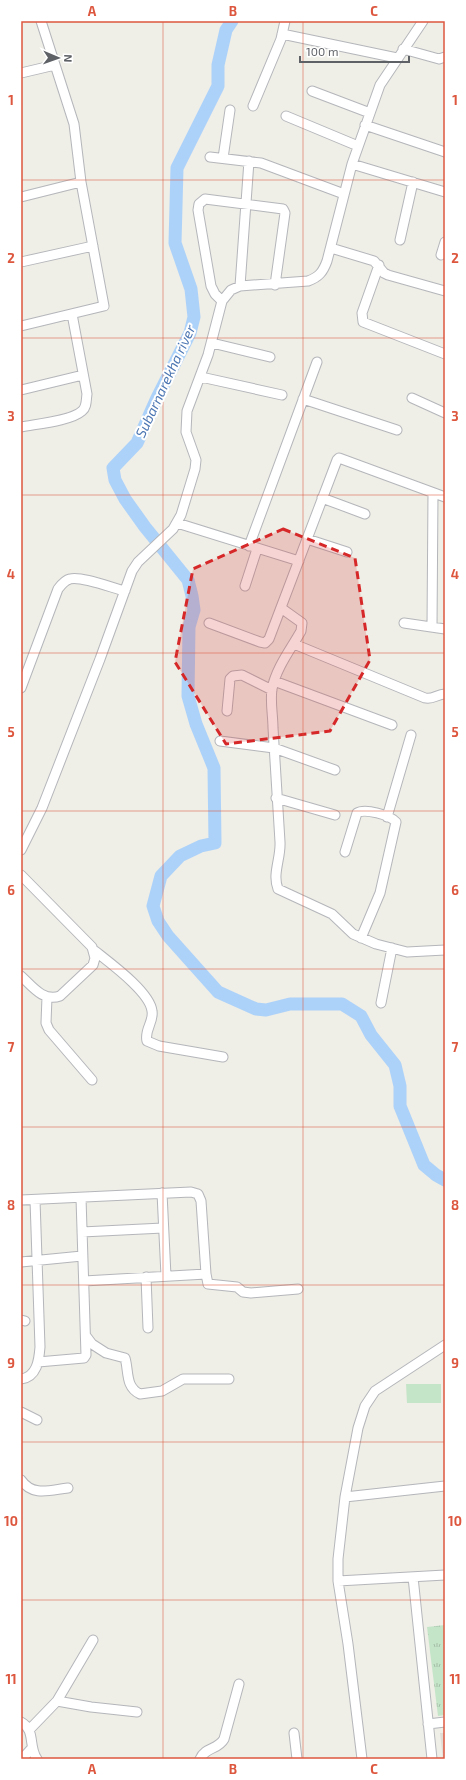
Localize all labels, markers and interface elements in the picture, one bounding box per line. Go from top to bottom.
text: A [88,3,97,19]
text: B [229,3,237,19]
text: C [370,3,378,19]
north arrow [38,38,78,78]
scale bar [300,38,409,64]
text: 100 m [306,44,338,58]
text: N [62,54,75,63]
text: 1 [8,92,14,108]
text: 1 [452,92,458,108]
text: 2 [7,250,15,266]
text: 2 [451,250,459,266]
water label: Subarnarekha river [131,321,199,440]
text: 3 [7,408,15,424]
text: 3 [451,408,459,424]
text: 4 [7,566,15,582]
text: 4 [451,566,459,582]
text: 5 [7,724,15,740]
text: 5 [451,724,459,740]
text: 6 [7,882,15,898]
text: 6 [451,882,459,898]
text: 7 [8,1039,15,1055]
text: 7 [452,1039,459,1055]
text: 8 [7,1197,15,1213]
text: 8 [451,1197,459,1213]
text: 9 [7,1355,15,1371]
text: 9 [451,1355,459,1371]
text: 10 [4,1513,18,1529]
text: 10 [448,1513,462,1529]
text: 11 [5,1671,17,1687]
text: 11 [449,1671,461,1687]
text: A [88,1761,97,1777]
text: B [229,1761,237,1777]
text: C [370,1761,378,1777]

